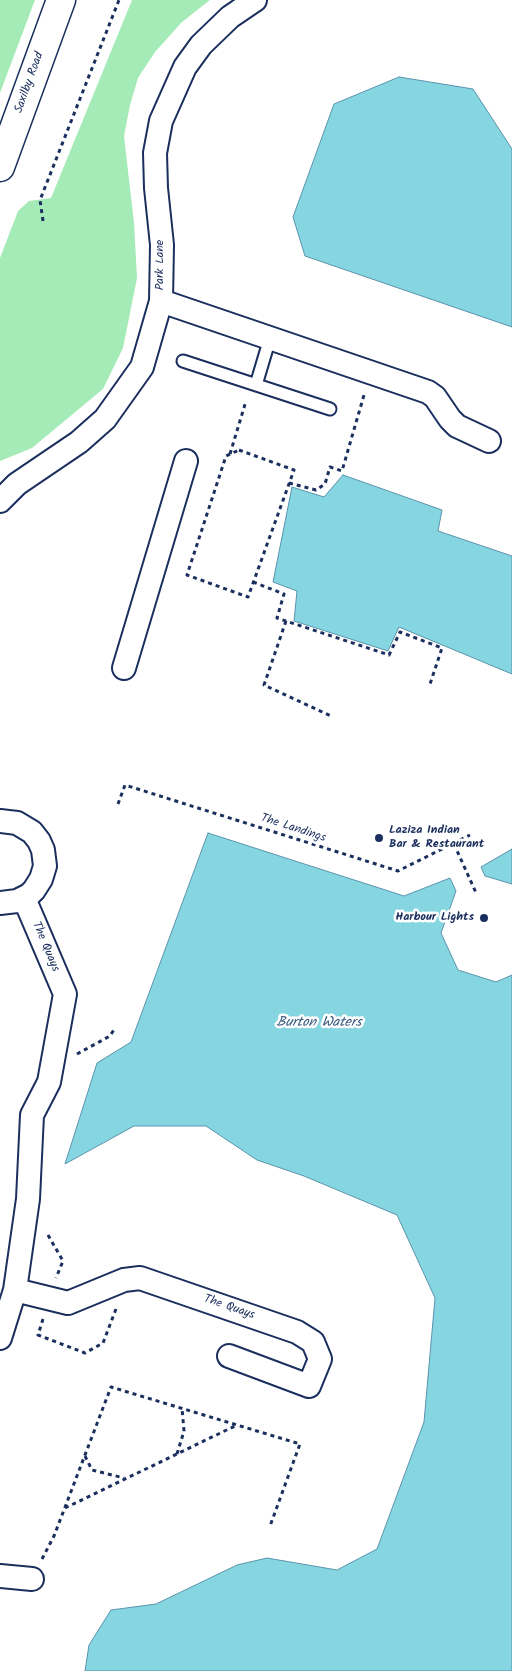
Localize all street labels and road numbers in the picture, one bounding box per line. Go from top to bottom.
street label: Saxilby Road [12,51,48,115]
street label: Park Lane [154,240,168,290]
street label: The Landings [259,812,327,846]
street label: The Quays [28,920,62,974]
street label: The Quays [202,1293,256,1323]

